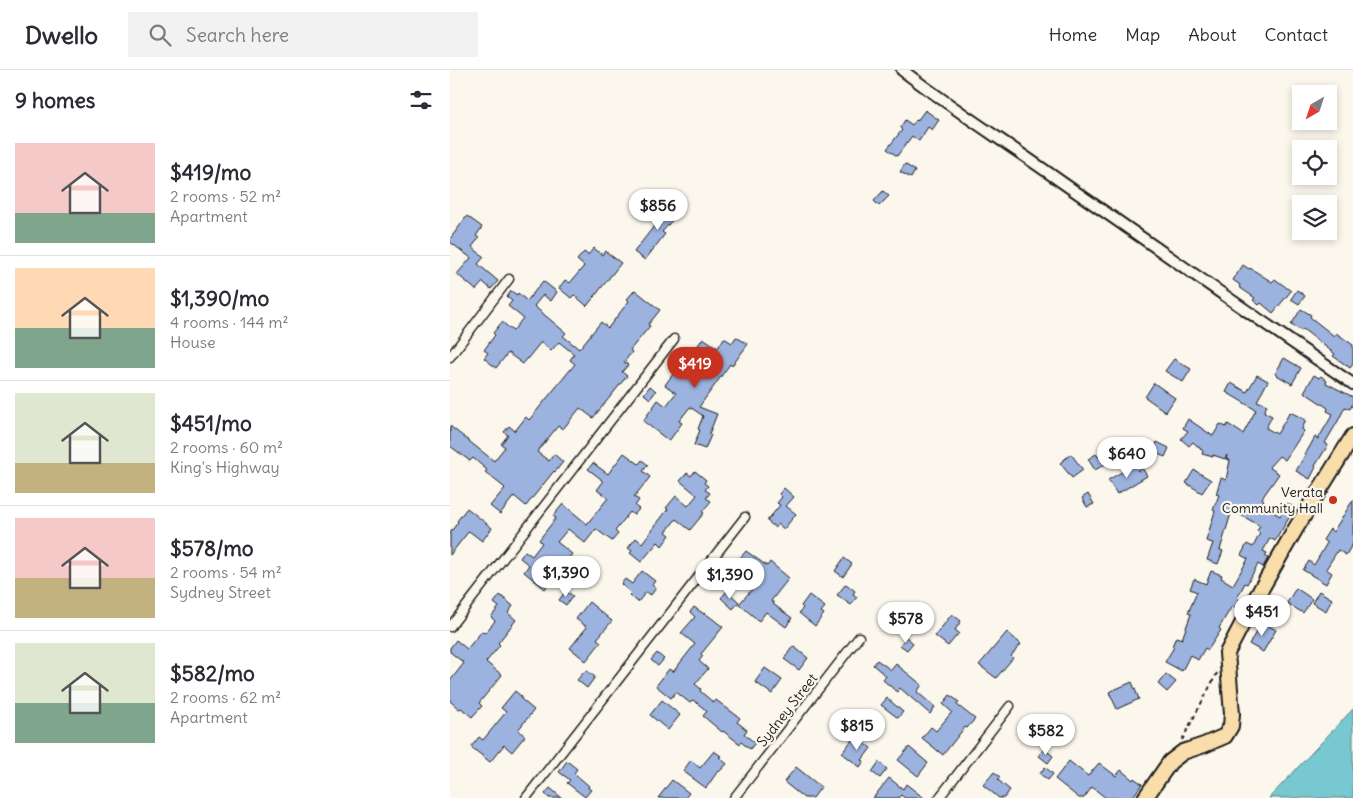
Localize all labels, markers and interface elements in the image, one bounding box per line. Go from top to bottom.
search box [128,12,478,57]
text: Dwello [25,20,98,50]
icon: search [146,21,174,49]
text: Search here [186,23,289,47]
text: Home [1049,23,1097,46]
text: Map [1125,23,1160,46]
text: About [1188,23,1236,46]
text: Contact [1264,23,1328,46]
north arrow [1292,85,1338,130]
map controls [1292,85,1337,240]
icon: filters [407,86,435,114]
text: 9 homes [15,87,95,114]
button: locate [1292,140,1337,185]
text: $419/mo [170,159,251,186]
icon: home [55,163,115,223]
text: 2 rooms · 52 m² [170,186,281,206]
pin: $856 [628,189,688,231]
text: $856 [640,195,676,215]
button: layers [1292,195,1337,240]
text: Apartment [170,206,248,226]
text: $1,390/mo [170,285,269,312]
icon: home [55,288,115,348]
text: 4 rooms · 144 m² [170,312,289,332]
text: House [170,332,216,352]
pin: $419 [665,346,725,389]
text: $419 [678,353,712,373]
text: $451/mo [170,410,252,437]
icon: home [55,413,115,473]
pin: $640 [1097,436,1157,479]
text: 2 rooms · 60 m² [170,437,283,457]
text: $640 [1108,443,1146,463]
text: King's Highway [170,457,280,477]
place label: Verata Community Hall [1222,483,1323,517]
marker: Verata Community Hall [1327,494,1339,506]
text: $578/mo [170,535,254,562]
icon: home [55,538,115,598]
pin: $1,390 [525,556,607,598]
pin: $1,390 [689,558,771,600]
text: 2 rooms · 54 m² [170,562,282,582]
text: $1,390 [542,562,590,582]
text: $1,390 [706,564,754,584]
text: Sydney Street [170,582,271,602]
pin: $451 [1232,594,1292,637]
text: $451 [1245,601,1279,621]
pin: $578 [876,602,936,644]
text: $578 [888,608,924,628]
text: $582/mo [170,660,255,687]
icon: home [55,663,115,723]
street label: Sydney Street [753,669,821,750]
text: 2 rooms · 62 m² [170,687,281,707]
text: Apartment [170,707,248,727]
pin: $815 [827,708,887,751]
pin: $582 [1016,714,1076,756]
text: $815 [840,715,874,735]
text: $582 [1028,720,1064,740]

